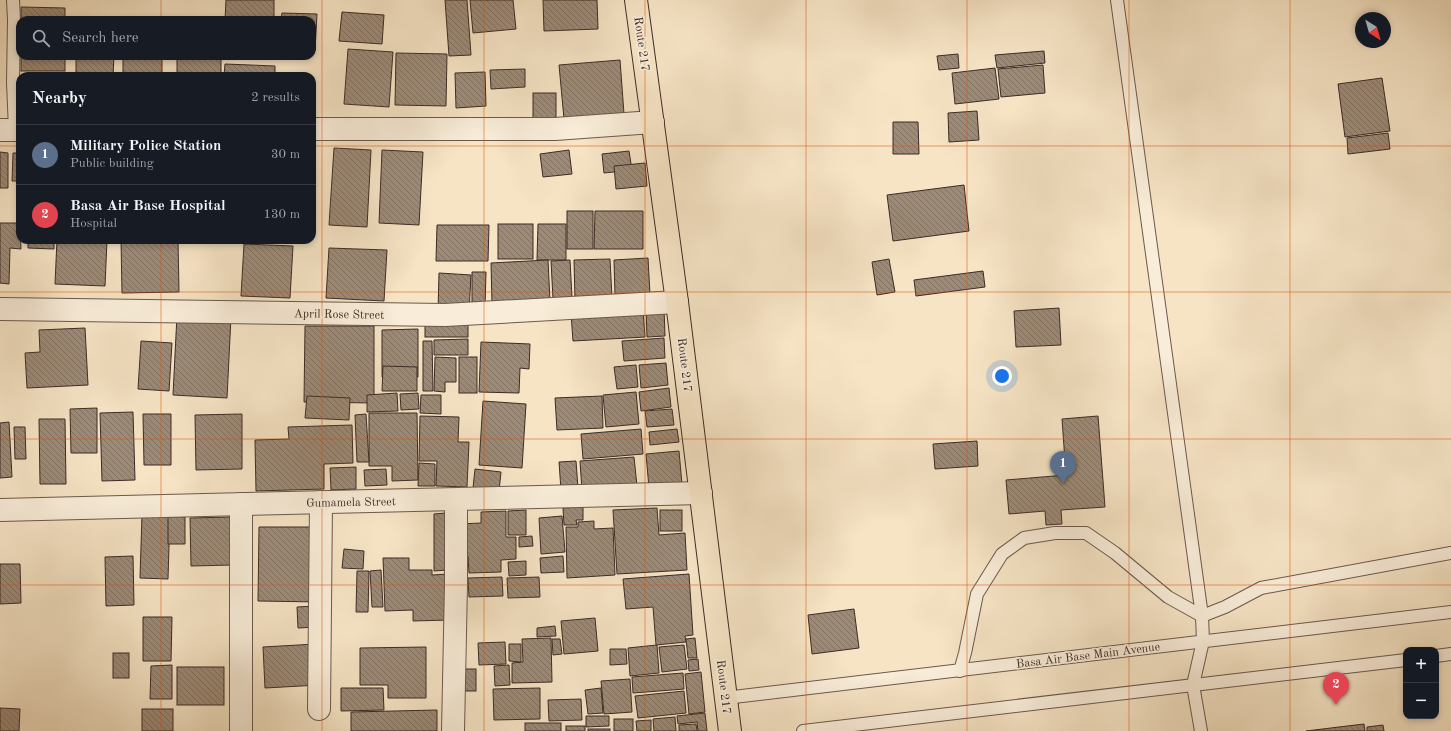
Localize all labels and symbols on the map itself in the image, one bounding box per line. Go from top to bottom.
north arrow [1355,12,1391,48]
street label: Route 217 [631,16,651,72]
street label: April Rose Street [294,308,384,322]
street label: Route 217 [675,337,693,393]
your location [992,366,1012,386]
pin: 1 [1050,451,1076,484]
street label: Gumamela Street [306,496,396,510]
street label: Basa Air Base Main Avenue [1015,641,1161,671]
street label: Route 217 [714,659,732,715]
pin: 2 [1323,672,1349,705]

